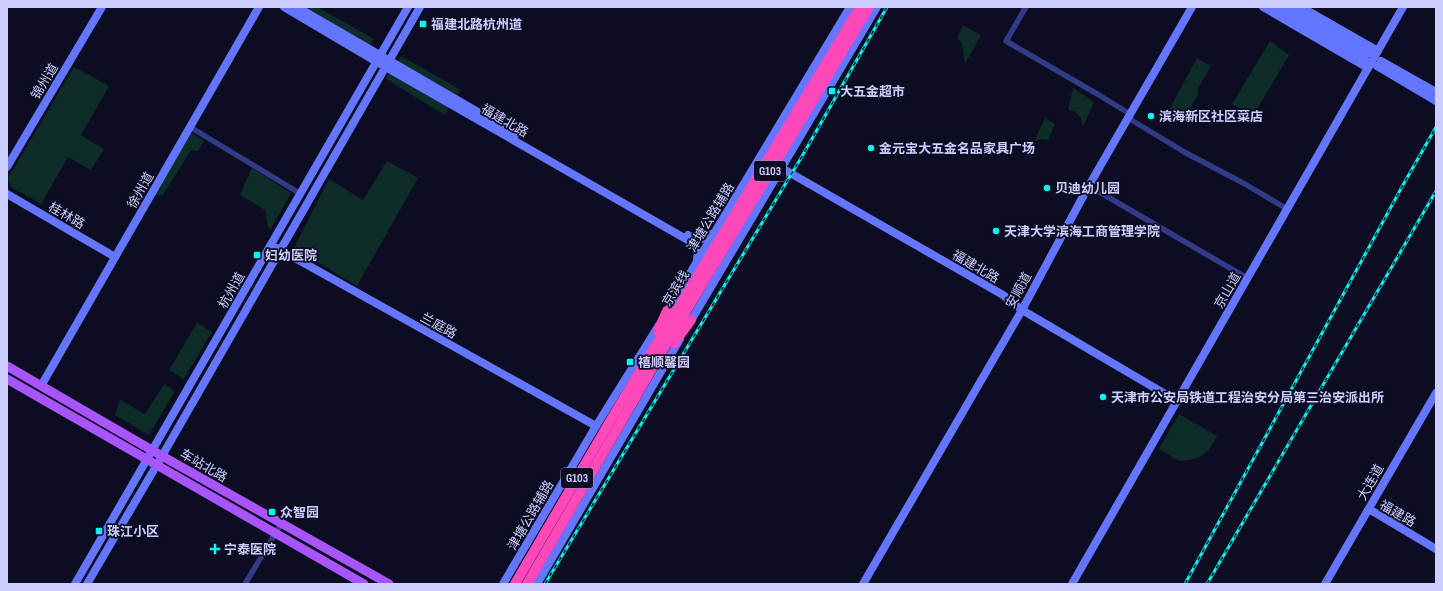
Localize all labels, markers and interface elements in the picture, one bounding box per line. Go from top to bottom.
place label: 福建北路杭州道 [431,17,522,33]
marker: 福建北路杭州道 [418,19,428,29]
street label: 锦州道 [28,61,62,102]
place label: 大五金超市 [840,84,905,100]
marker: 大五金超市 [827,86,837,96]
street label: 福建北路 [478,101,531,141]
place label: 滨海新区社区菜店 [1159,109,1263,125]
marker: 滨海新区社区菜店 [1146,111,1156,121]
place label: 金元宝大五金名品家具广场 [879,141,1035,157]
marker: 金元宝大五金名品家具广场 [866,143,876,153]
road number: G103 [754,161,786,181]
street label: 徐州道 [124,170,158,211]
street label: 津塘公路辅路 [684,180,738,255]
place label: 贝迪幼儿园 [1055,181,1120,197]
marker: 贝迪幼儿园 [1042,183,1052,193]
street label: 桂林路 [46,199,87,233]
place label: 天津大学滨海工商管理学院 [1004,224,1160,240]
marker: 天津大学滨海工商管理学院 [991,226,1001,236]
street label: 福建北路 [949,247,1002,287]
place label: 妇幼医院 [265,248,317,264]
marker: 妇幼医院 [252,250,262,260]
street label: 京滨线 [659,268,693,309]
street label: 杭州道 [215,270,249,311]
street label: 安顺道 [1002,270,1035,311]
street label: 京山道 [1211,270,1245,311]
street label: 兰庭路 [418,309,459,342]
place label: 禧顺馨园 [638,355,690,371]
marker: 禧顺馨园 [625,357,635,367]
place label: 天津市公安局铁道工程治安分局第三治安派出所 [1111,390,1384,406]
marker: 天津市公安局铁道工程治安分局第三治安派出所 [1098,392,1108,402]
street label: 车站北路 [177,446,230,486]
street label: 大连道 [1354,462,1388,503]
road number: G103 [561,468,593,488]
street label: 津塘公路辅路 [504,478,557,553]
street label: 福建路 [1377,497,1418,531]
place label: 众智园 [280,505,319,521]
marker: 众智园 [267,507,277,517]
place label: 珠江小区 [107,524,159,540]
marker: 珠江小区 [94,526,104,536]
place label: 宁泰医院 [224,542,276,558]
marker: 宁泰医院 [209,543,221,555]

